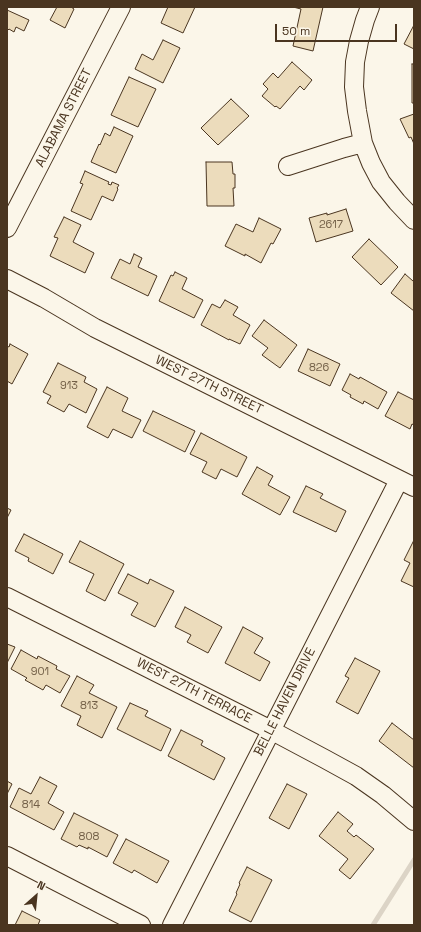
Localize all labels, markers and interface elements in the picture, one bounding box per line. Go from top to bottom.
scale bar [277,16,399,42]
text: 50 m [282,23,310,39]
street label: ALABAMA STREET [32,66,96,170]
house number: 2617 [319,218,343,232]
street label: WEST 27TH STREET [153,352,265,418]
house number: 826 [309,361,329,375]
house number: 913 [60,379,78,393]
street label: BELLE HAVEN DRIVE [251,645,319,759]
street label: WEST 27TH TERRACE [134,655,254,727]
house number: 901 [31,665,49,679]
house number: 813 [80,699,98,713]
house number: 814 [22,798,40,812]
house number: 808 [79,830,99,844]
north arrow [16,876,56,916]
text: N [35,877,48,893]

